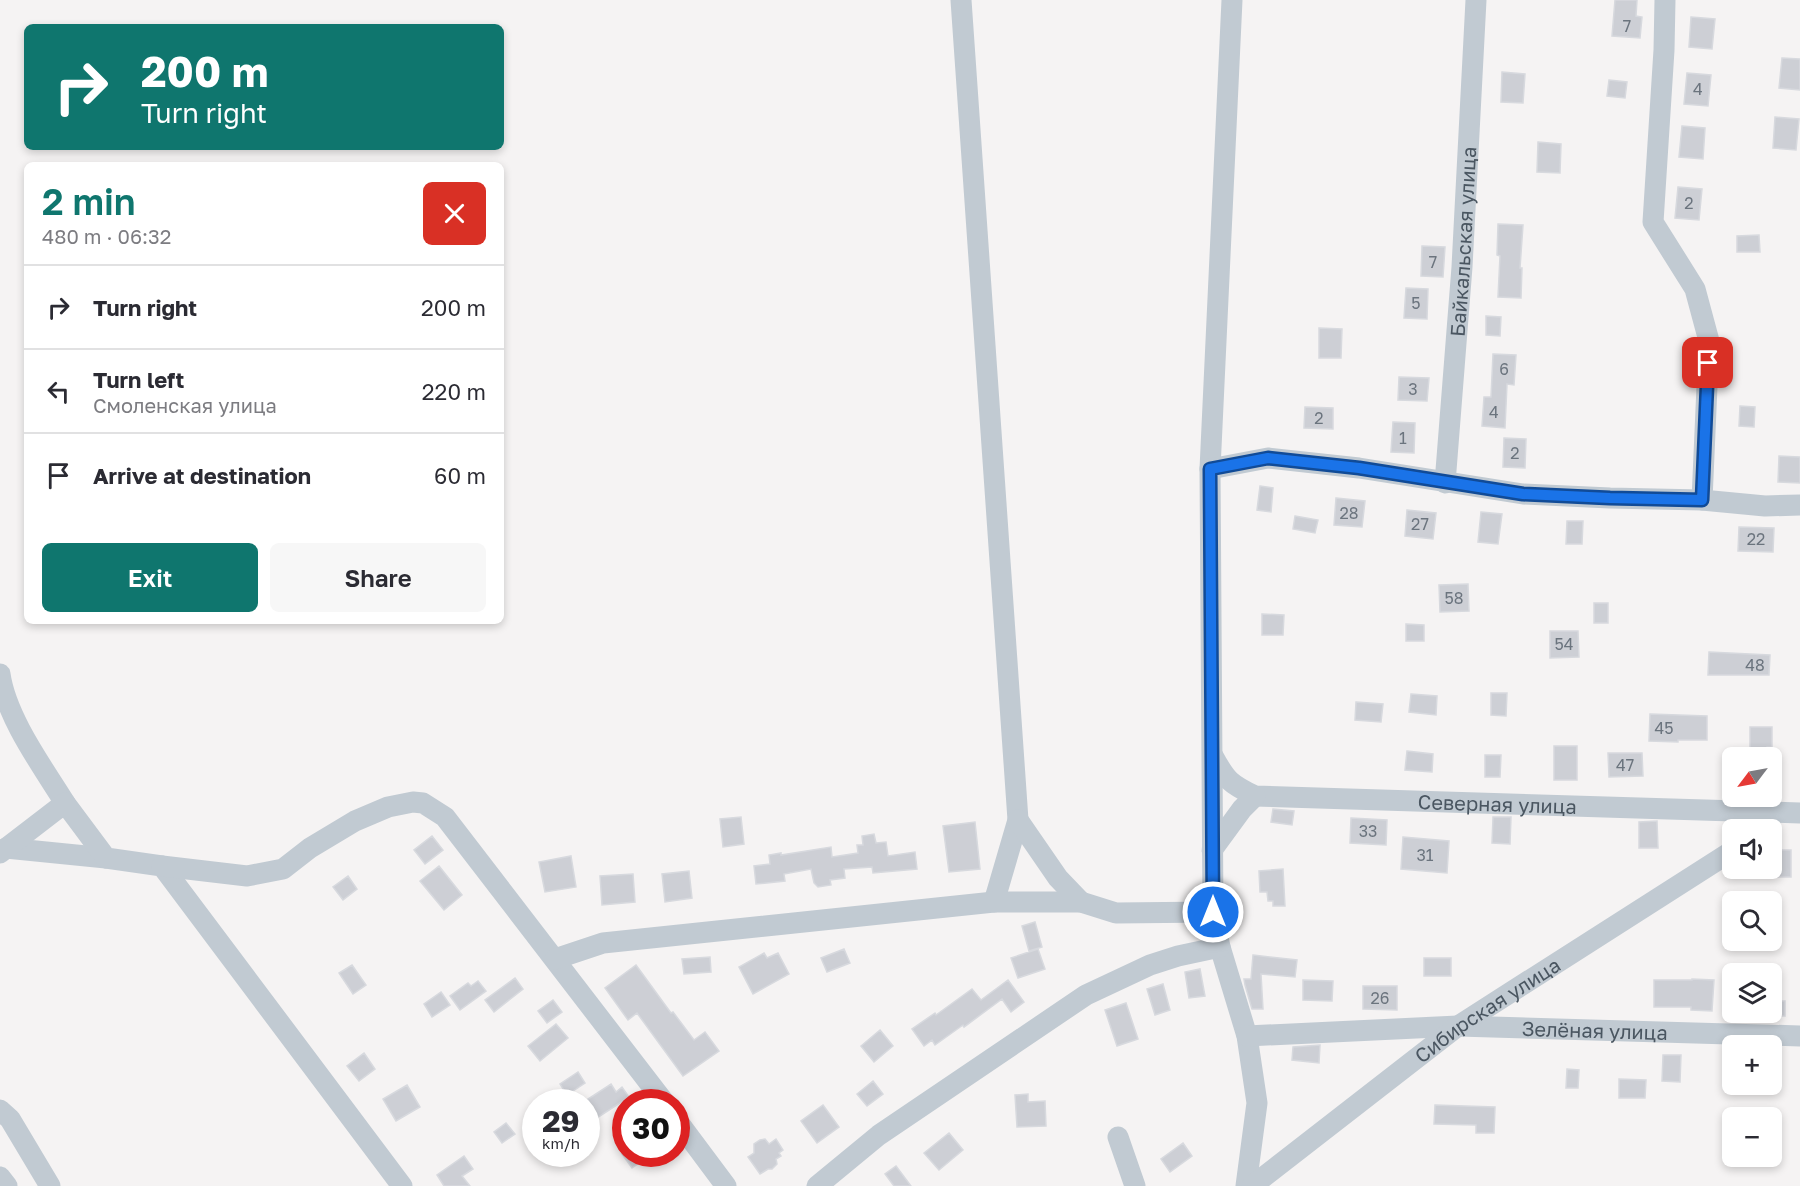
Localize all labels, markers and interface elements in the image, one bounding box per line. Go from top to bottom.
house number: 7 [1623,16,1631,36]
text: 200 m [141,46,268,96]
icon: right [42,48,120,126]
house number: 4 [1693,79,1703,99]
text: Turn right [141,97,267,129]
street label: Байкальская улица [1445,146,1480,338]
text: 2 min [42,180,136,223]
button: close [423,182,486,245]
house number: 2 [1684,193,1694,213]
text: 480 m · 06:32 [42,224,171,248]
house number: 7 [1429,252,1437,272]
icon: right [42,291,75,324]
house number: 5 [1411,293,1421,313]
text: Turn right [93,294,197,321]
text: 200 m [421,294,486,321]
pin [1682,337,1733,388]
icon: arrive [1691,346,1724,379]
house number: 6 [1499,359,1509,379]
text: Turn left [93,366,184,393]
icon: left [42,375,75,408]
text: 220 m [422,378,486,405]
house number: 3 [1408,379,1418,399]
text: Смоленская улица [93,393,277,417]
house number: 4 [1489,402,1499,422]
house number: 2 [1314,408,1324,428]
house number: 1 [1399,428,1407,448]
house number: 2 [1510,443,1520,463]
icon: arrive [42,459,75,492]
text: Arrive at destination [93,462,311,489]
text: 60 m [434,462,486,489]
house number: 28 [1339,503,1359,523]
house number: 27 [1411,514,1429,534]
house number: 22 [1747,529,1765,549]
button: Exit [42,543,258,612]
button: Share [270,543,486,612]
house number: 58 [1444,588,1464,608]
house number: 54 [1554,634,1574,654]
house number: 48 [1745,655,1765,675]
house number: 45 [1654,718,1674,738]
north arrow [1722,747,1782,807]
map controls [1722,747,1782,1167]
house number: 47 [1616,755,1634,775]
street label: Северная улица [1417,789,1577,818]
button: sound [1722,819,1782,879]
house number: 33 [1359,821,1377,841]
house number: 31 [1416,845,1434,865]
position arrow [1181,880,1245,944]
button: search [1722,891,1782,951]
street label: Сибирская улица [1409,952,1564,1068]
button: layers [1722,963,1782,1023]
house number: 26 [1371,988,1389,1008]
street label: Зелёная улица [1521,1016,1668,1044]
button: + [1722,1035,1782,1095]
speed limit sign: 30 [612,1089,690,1167]
text: 29 [542,1103,580,1139]
button: − [1722,1107,1782,1167]
text: km/h [542,1134,580,1152]

